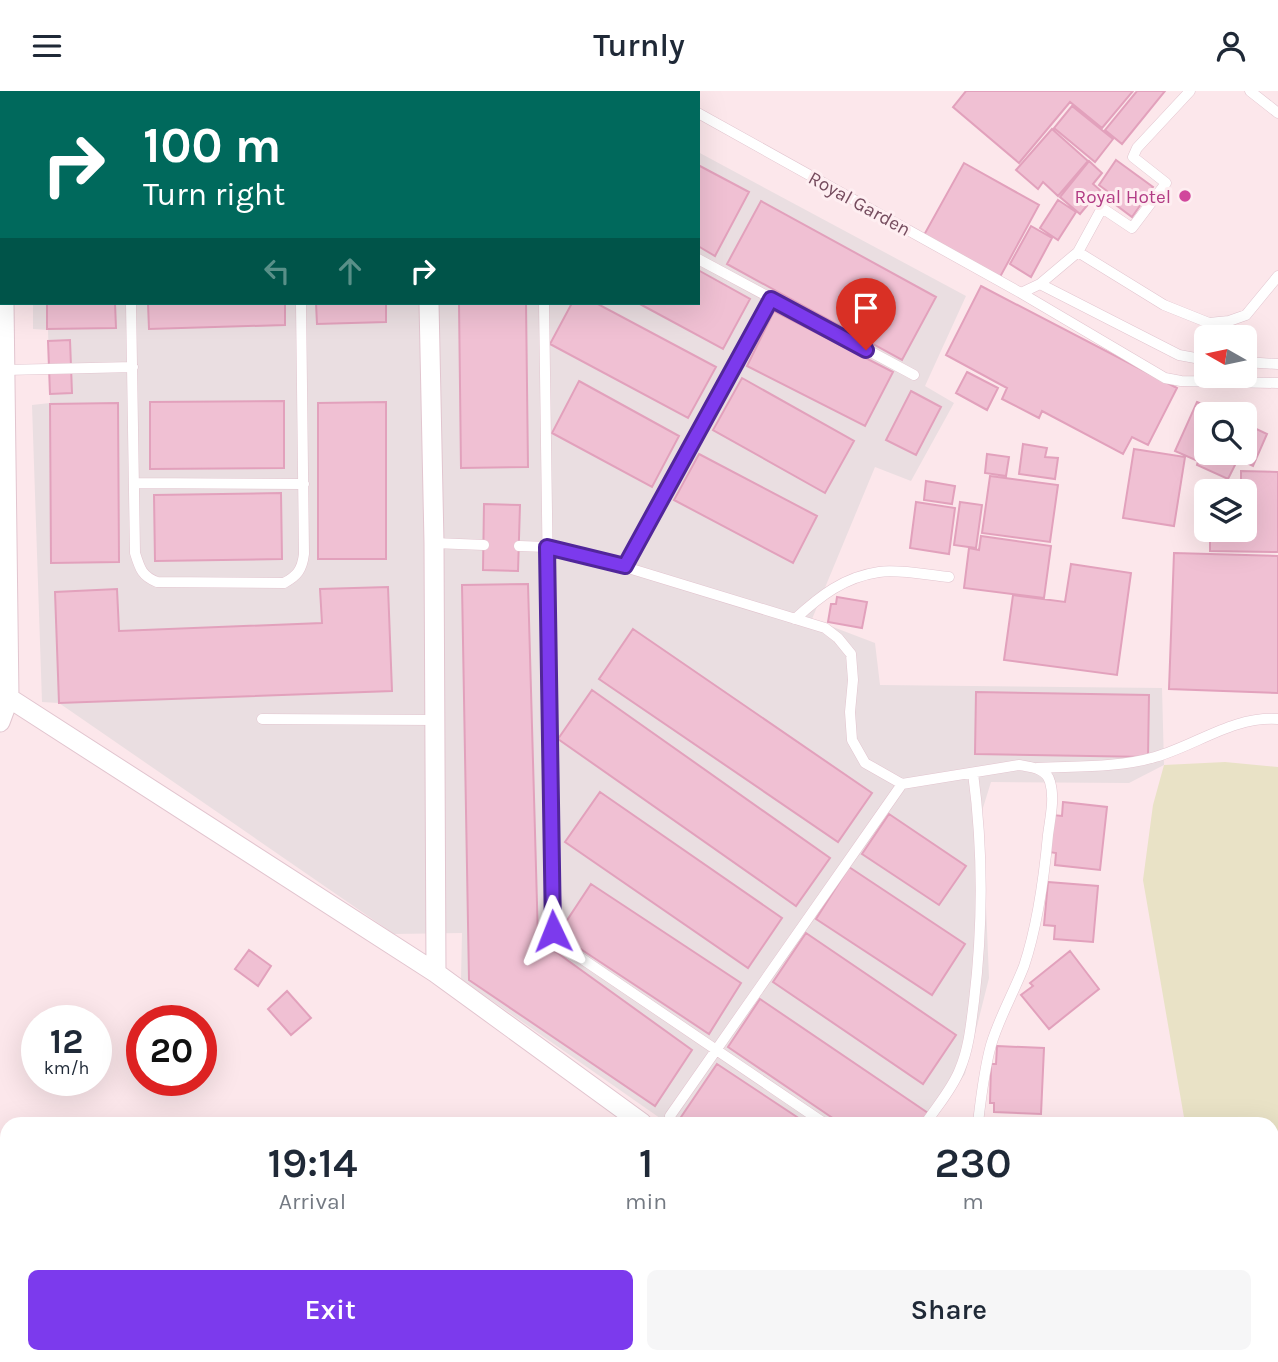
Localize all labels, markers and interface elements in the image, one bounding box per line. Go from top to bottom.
icon: menu [28,27,66,65]
text: Turnly [593,27,685,64]
icon: person [1212,27,1250,65]
text: 100 m [143,117,281,174]
icon: right [28,119,119,210]
street label: Royal Garden [805,167,914,241]
text: Turn right [143,176,285,213]
place label: Royal Hotel [1075,186,1171,208]
marker: Royal Hotel [1177,188,1193,204]
icon: left [258,252,296,290]
icon: ahead [331,252,369,290]
icon: right [404,252,442,290]
pin [836,278,896,350]
icon: arrive [847,289,885,327]
north arrow [1194,325,1256,389]
map controls [1194,325,1257,542]
button: search [1194,402,1257,465]
button: layers [1194,479,1257,542]
position arrow [516,894,590,968]
speed limit sign: 20 [126,1005,217,1096]
text: 12 [50,1021,83,1062]
text: km/h [44,1057,89,1079]
text: 19:14 [267,1138,357,1188]
text: 1 [639,1138,653,1188]
text: 230 [935,1138,1012,1188]
text: Arrival [279,1188,346,1215]
text: min [625,1188,667,1215]
text: m [962,1188,984,1215]
button: Exit [28,1270,633,1350]
button: Share [647,1270,1251,1350]

